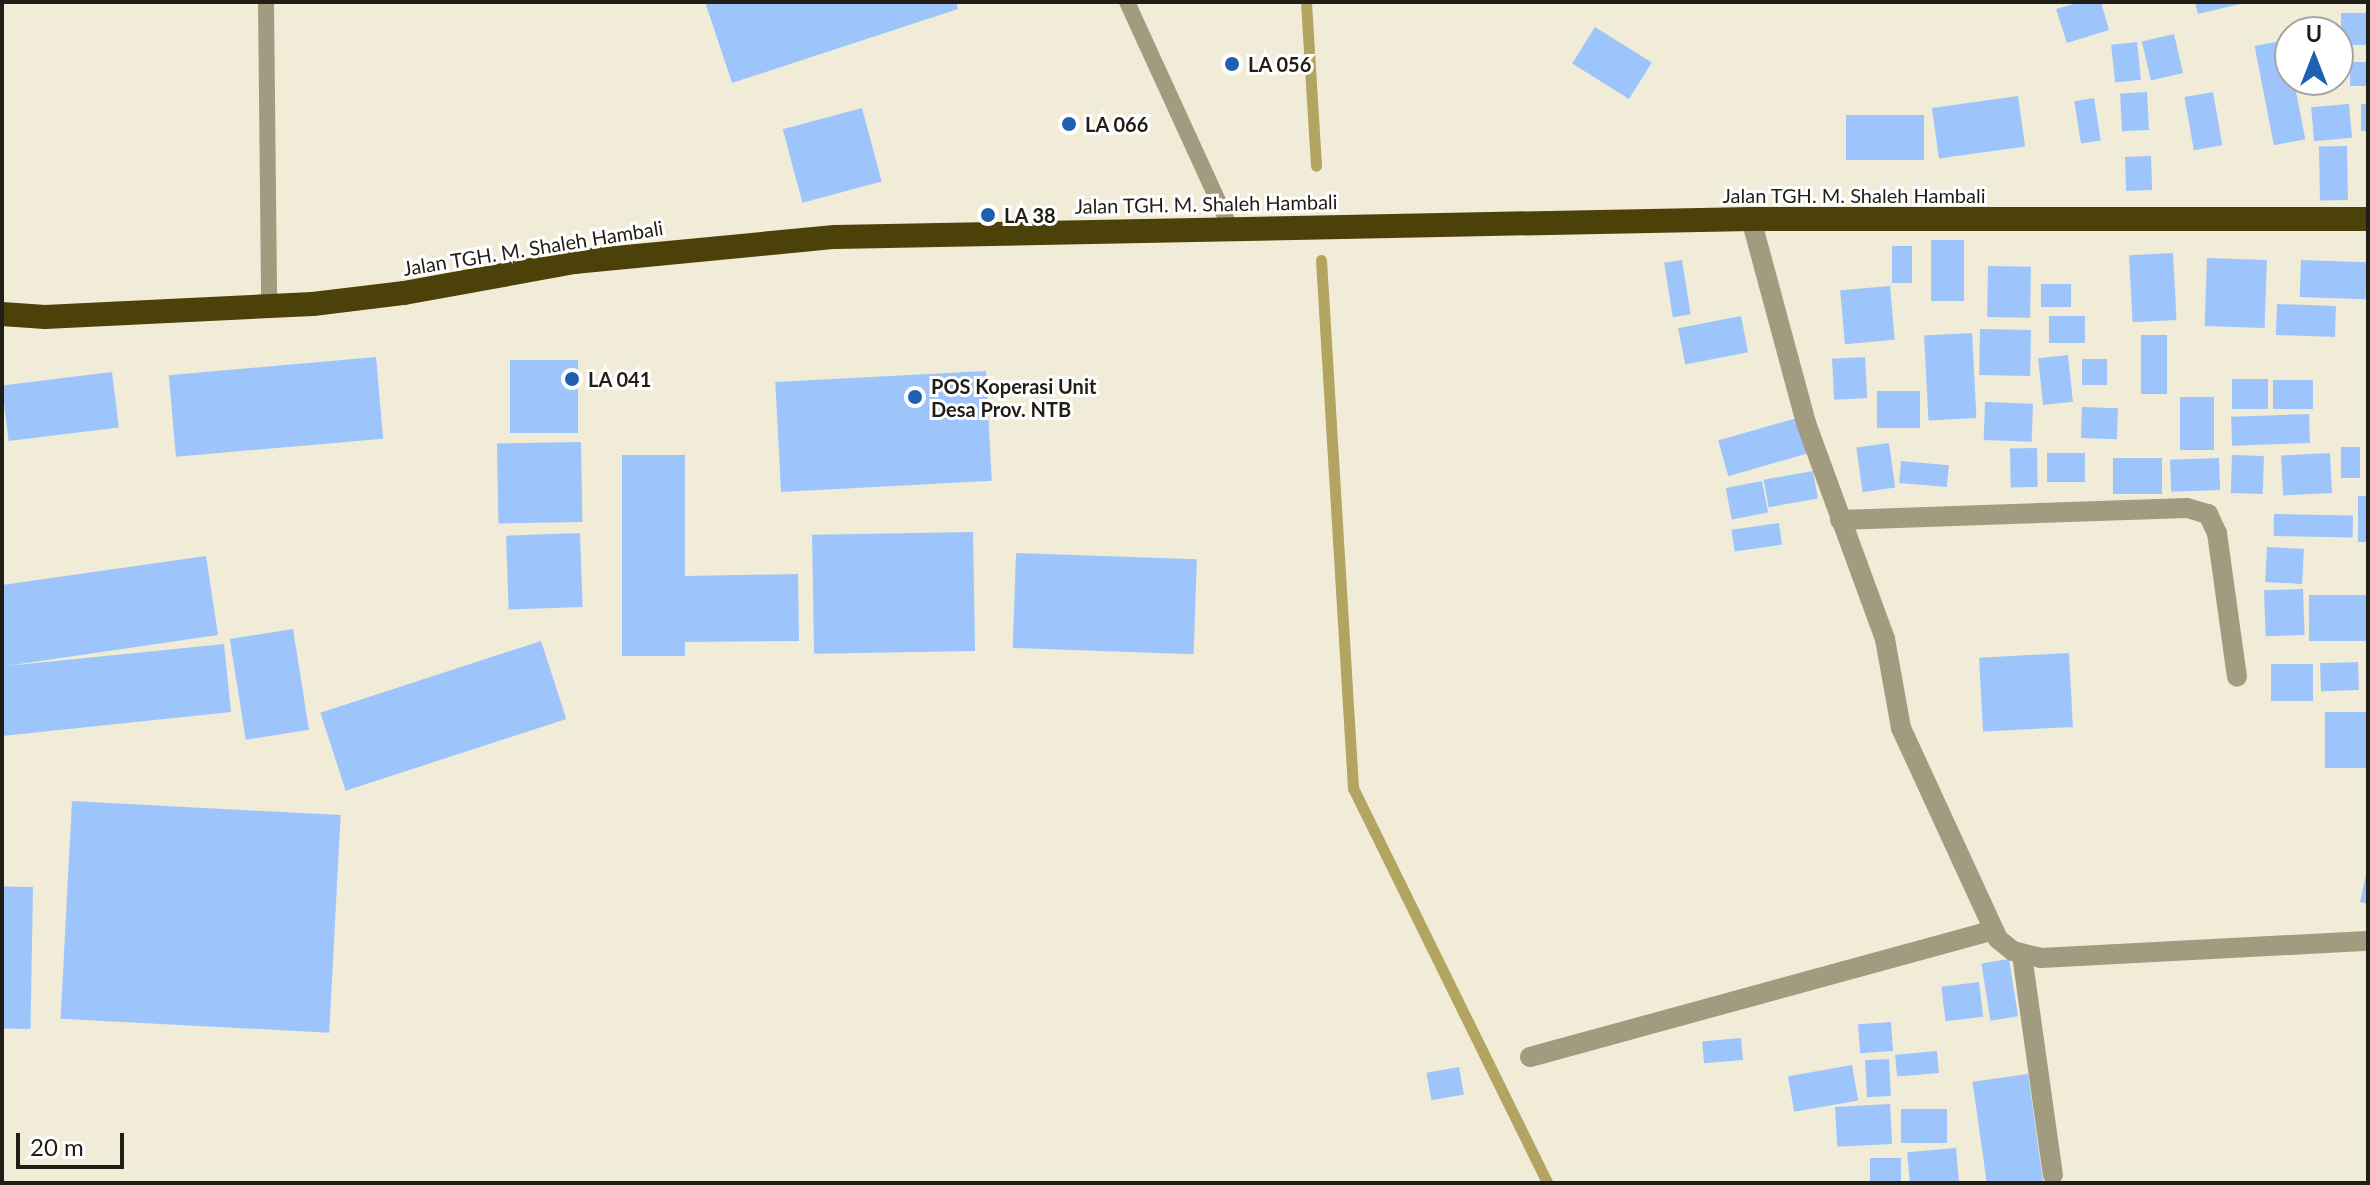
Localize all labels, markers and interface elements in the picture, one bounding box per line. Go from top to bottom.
north arrow [2274,16,2354,96]
text: U [2306,20,2322,47]
place label: LA 056 [1248,52,1312,76]
marker: LA 056 [1223,55,1241,73]
place label: LA 066 [1085,112,1149,136]
marker: LA 066 [1060,115,1078,133]
street label: Jalan TGH. M. Shaleh Hambali [1722,183,1986,207]
street label: Jalan TGH. M. Shaleh Hambali [1074,190,1338,218]
place label: LA 38 [1004,203,1056,227]
marker: LA 38 [979,206,997,224]
street label: Jalan TGH. M. Shaleh Hambali [401,216,665,280]
place label: LA 041 [588,367,652,391]
marker: LA 041 [563,370,581,388]
place label: POS Koperasi Unit Desa Prov. NTB [931,374,1096,421]
marker: POS Koperasi Unit Desa Prov. NTB [906,388,924,406]
scale bar [20,1117,128,1167]
text: 20 m [30,1132,84,1161]

